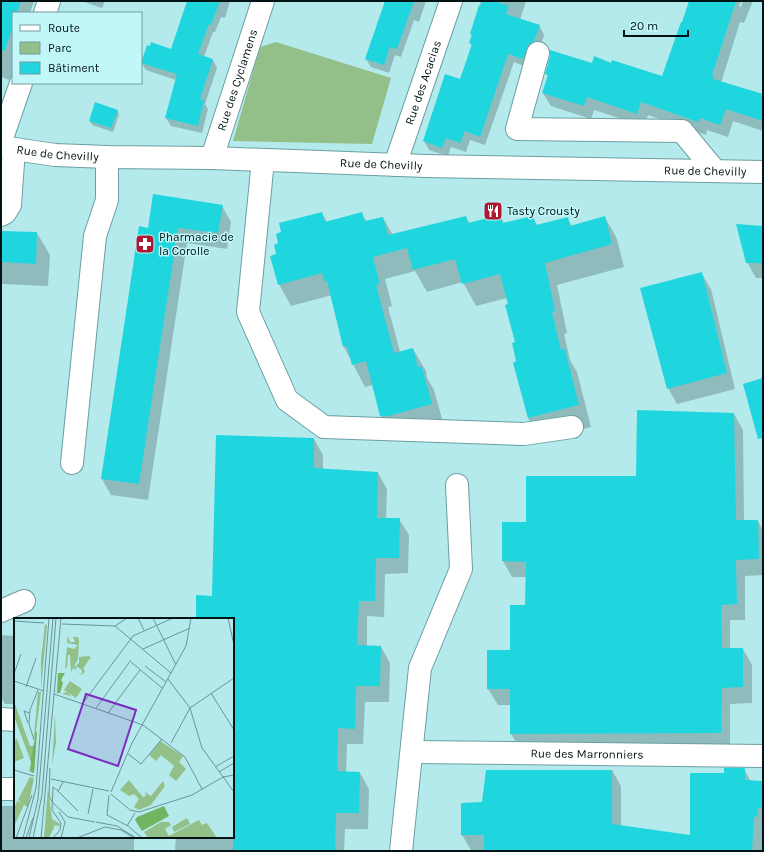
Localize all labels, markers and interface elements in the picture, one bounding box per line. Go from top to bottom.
legend [12,12,142,84]
scale bar [624,12,688,38]
text: 20 m [630,19,658,33]
text: Route [48,21,80,35]
street label: Rue des Cyclamens [214,27,260,133]
street label: Rue des Acacias [402,39,444,127]
text: Parc [48,41,72,55]
text: Bâtiment [48,61,100,75]
street label: Rue de Chevilly [16,142,99,164]
street label: Rue de Chevilly [340,156,423,173]
street label: Rue de Chevilly [664,163,747,179]
restaurant icon: Tasty Crousty [482,200,504,222]
place label: Tasty Crousty [507,204,580,218]
place label: Pharmacie de la Corolle [159,230,234,258]
pharmacy icon: Pharmacie de la Corolle [134,233,156,255]
inset map [14,618,234,838]
street label: Rue des Marronniers [530,746,644,762]

